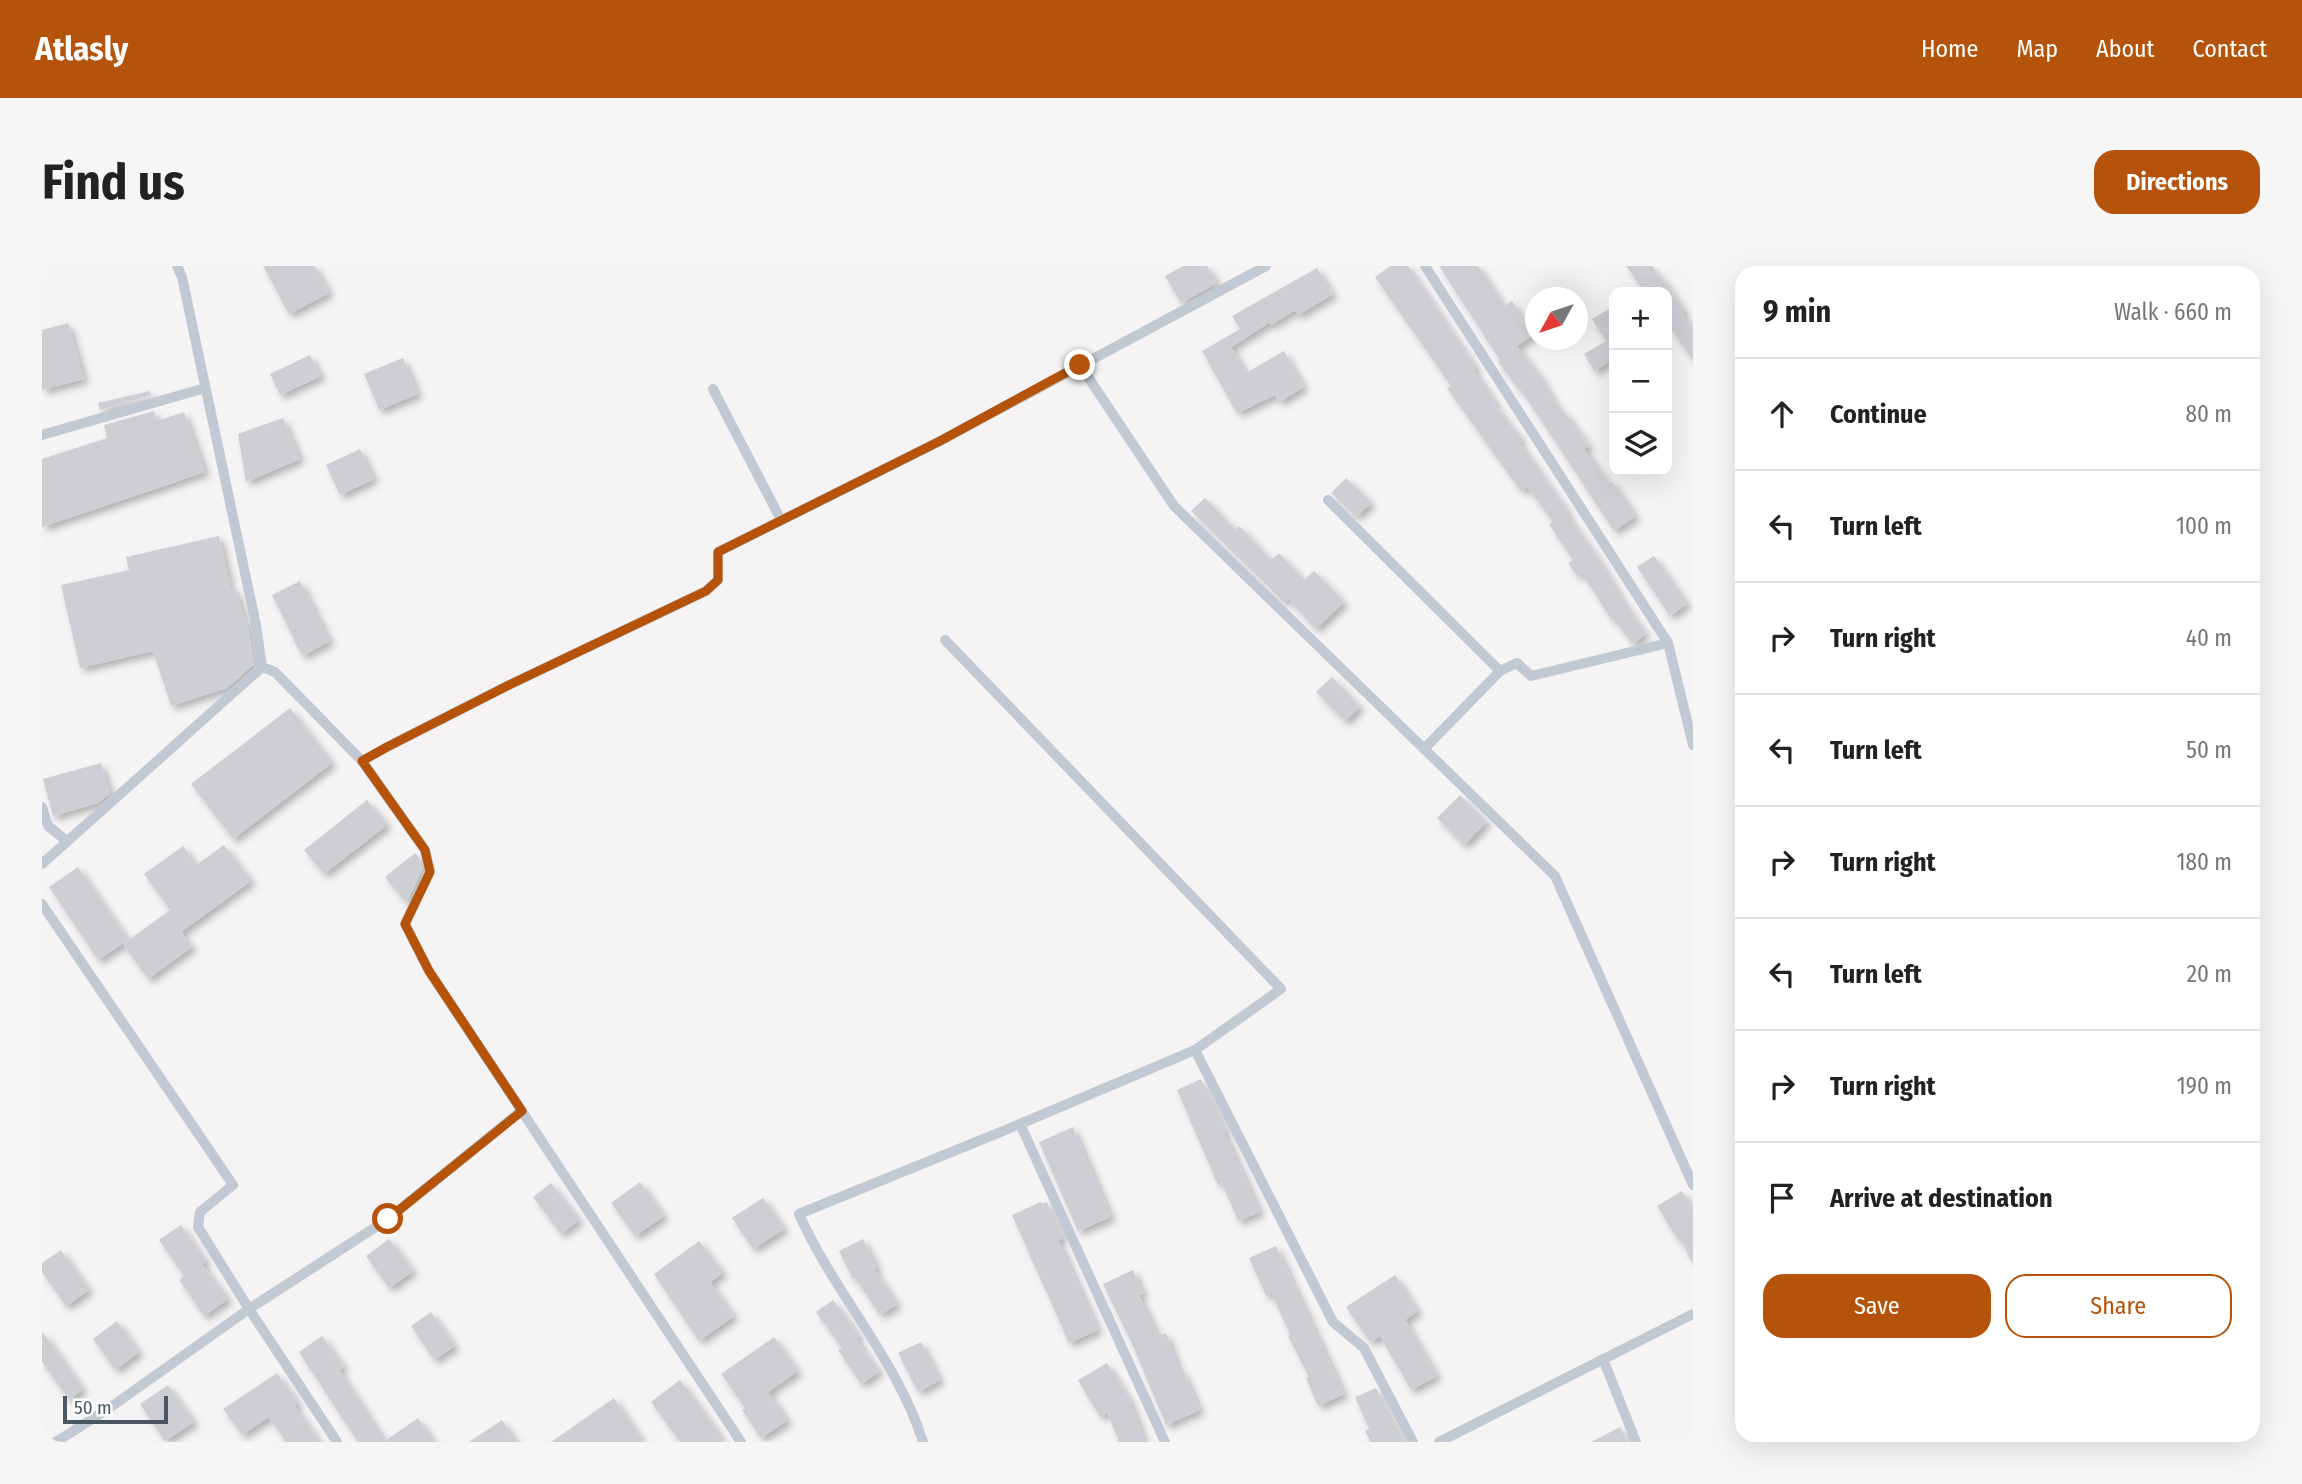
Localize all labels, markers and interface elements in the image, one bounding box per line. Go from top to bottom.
text: Atlasly [35,29,128,69]
text: Home [1921,35,1978,63]
text: Map [2016,35,2058,63]
text: About [2096,35,2154,63]
text: Contact [2192,35,2267,63]
button: Directions [2094,150,2260,214]
text: Find us [42,153,185,212]
north arrow [1525,287,1588,350]
map controls [1609,287,1672,476]
button: + [1609,287,1672,350]
text: 9 min [1763,294,1831,330]
text: Walk · 660 m [2114,298,2232,326]
route end [1064,349,1095,380]
button: − [1609,350,1672,413]
icon: ahead [1763,395,1801,433]
text: Continue [1830,399,1927,430]
text: 80 m [2185,400,2232,428]
button: layers [1609,413,1672,476]
icon: left [1763,507,1801,545]
text: Turn left [1830,511,1922,542]
text: 100 m [2176,512,2232,540]
icon: right [1763,619,1801,657]
text: Turn right [1830,623,1936,654]
text: 40 m [2186,624,2232,652]
icon: left [1763,731,1801,769]
text: Turn left [1830,735,1922,766]
text: 50 m [2186,736,2232,764]
icon: right [1763,843,1801,881]
text: Turn right [1830,847,1936,878]
text: 180 m [2176,848,2232,876]
icon: left [1763,955,1801,993]
text: Turn left [1830,959,1922,990]
text: 20 m [2187,960,2232,988]
icon: right [1763,1067,1801,1105]
text: Turn right [1830,1071,1936,1102]
text: 190 m [2177,1072,2232,1100]
icon: arrive [1763,1179,1801,1217]
text: Arrive at destination [1830,1183,2053,1214]
route start [372,1203,403,1234]
button: Save [1763,1274,1991,1338]
button: Share [2005,1274,2232,1338]
scale bar [63,1393,168,1425]
text: 50 m [74,1396,112,1419]

